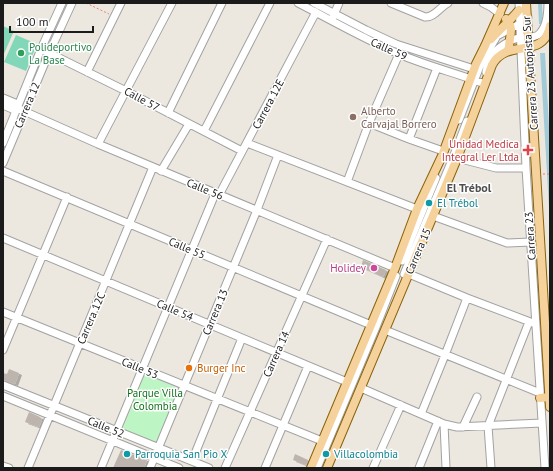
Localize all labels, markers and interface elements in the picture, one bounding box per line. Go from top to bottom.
scale bar [10,8,93,34]
text: 100 m [16,14,49,29]
street label: Carrera 23 Autopista Sur [519,15,541,131]
street label: Calle 59 [369,35,409,63]
place label: Polideportivo La Base [29,40,92,67]
marker: Polideportivo La Base [16,48,26,58]
street label: Carrera 12E [249,77,287,131]
street label: Carrera 12 [11,80,43,130]
street label: Calle 57 [122,84,162,114]
place label: Alberto Carvajal Borrero [361,104,437,131]
marker: Alberto Carvajal Borrero [348,112,358,122]
place label: Unidad Medica Integral Ler Ltda [442,137,519,164]
marker: Unidad Medica Integral Ler Ltda [522,144,534,156]
street label: Calle 56 [185,175,225,203]
district label: El Trébol [447,180,492,195]
place label: El Trébol [437,196,479,210]
marker: El Trébol [424,198,434,208]
street label: Carrera 23 [521,211,539,261]
street label: Carrera 15 [402,226,434,276]
street label: Calle 55 [167,234,207,262]
place label: Holidey [330,261,367,275]
marker: Holidey [369,263,379,273]
street label: Carrera 13 [199,287,231,337]
street label: Carrera 12C [74,290,108,346]
street label: Calle 54 [155,296,195,324]
street label: Carrera 14 [260,329,292,379]
street label: Calle 53 [120,354,160,382]
place label: Burger Inc [197,361,245,375]
marker: Burger Inc [184,363,194,373]
park label: Parque Villa Colombia [127,386,183,413]
street label: Calle 52 [86,413,126,441]
place label: Parroquia San Pio X [135,447,228,461]
place label: Villacolombia [333,447,398,461]
marker: Parroquia San Pio X [122,449,132,459]
marker: Villacolombia [321,449,331,459]

